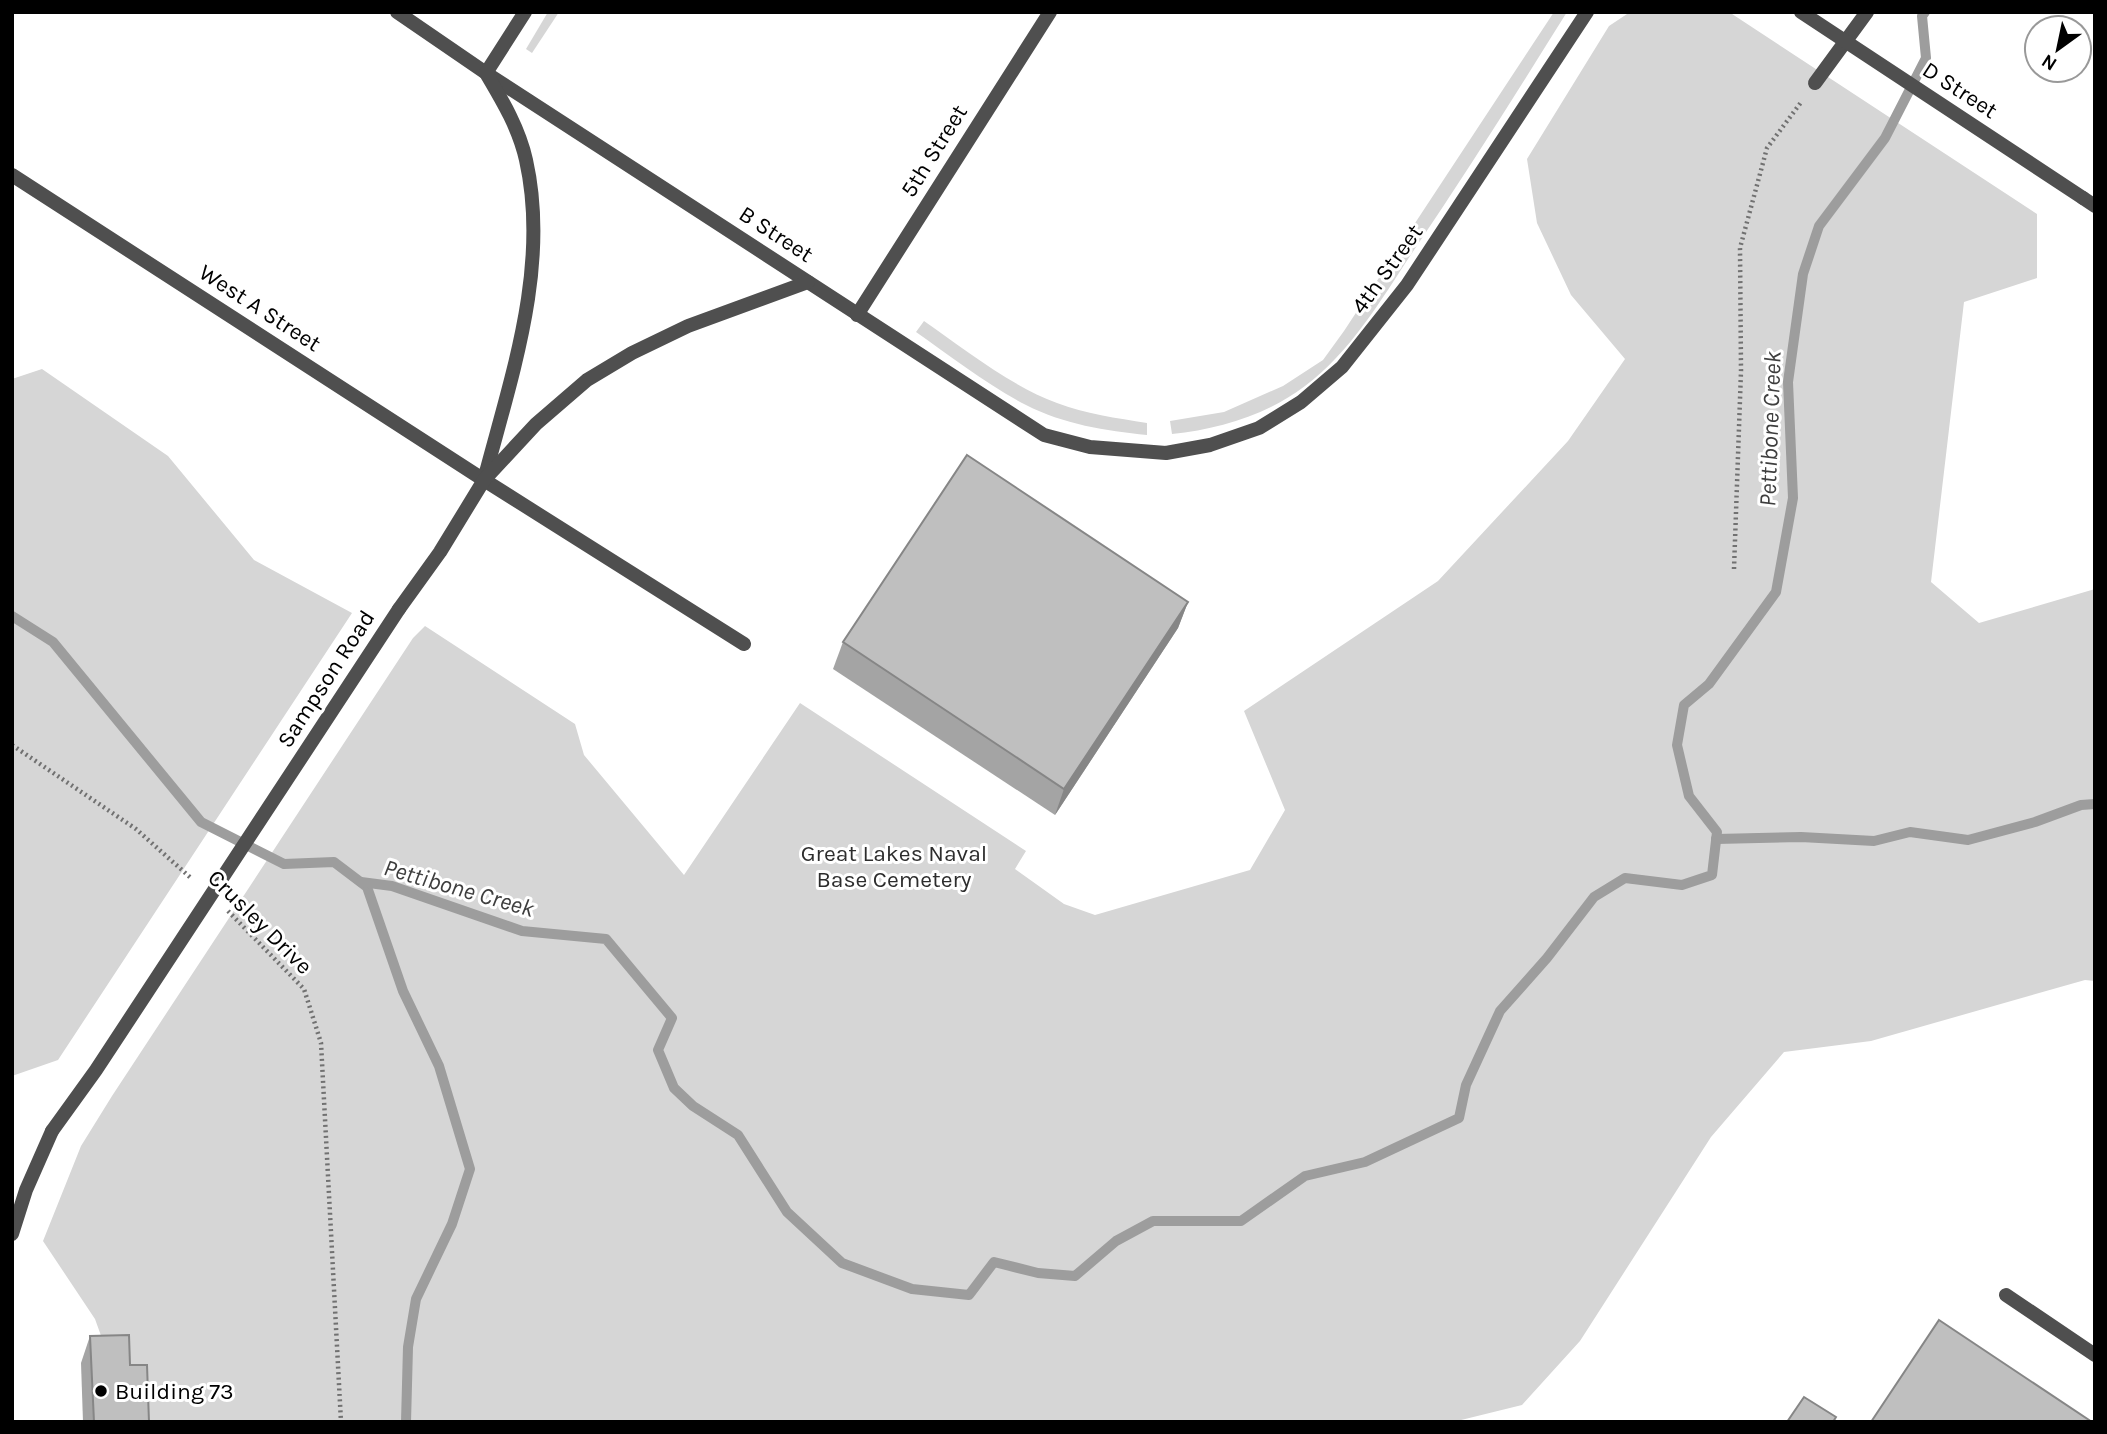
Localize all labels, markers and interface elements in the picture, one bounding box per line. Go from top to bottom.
north arrow [2023,14,2093,84]
text: N [2038,49,2061,75]
street label: D Street [1918,56,2003,124]
street label: 5th Street [895,99,973,202]
street label: B Street [734,200,818,268]
street label: 4th Street [1346,219,1429,319]
street label: West A Street [194,259,326,358]
water label: Pettibone Creek [1753,350,1787,507]
street label: Sampson Road [272,605,380,753]
park label: Great Lakes Naval Base Cemetery [801,840,987,893]
water label: Pettibone Creek [380,853,538,923]
street label: Crusley Drive [202,864,318,980]
place label: Building 73 [115,1378,234,1405]
marker: Building 73 [93,1383,109,1399]

